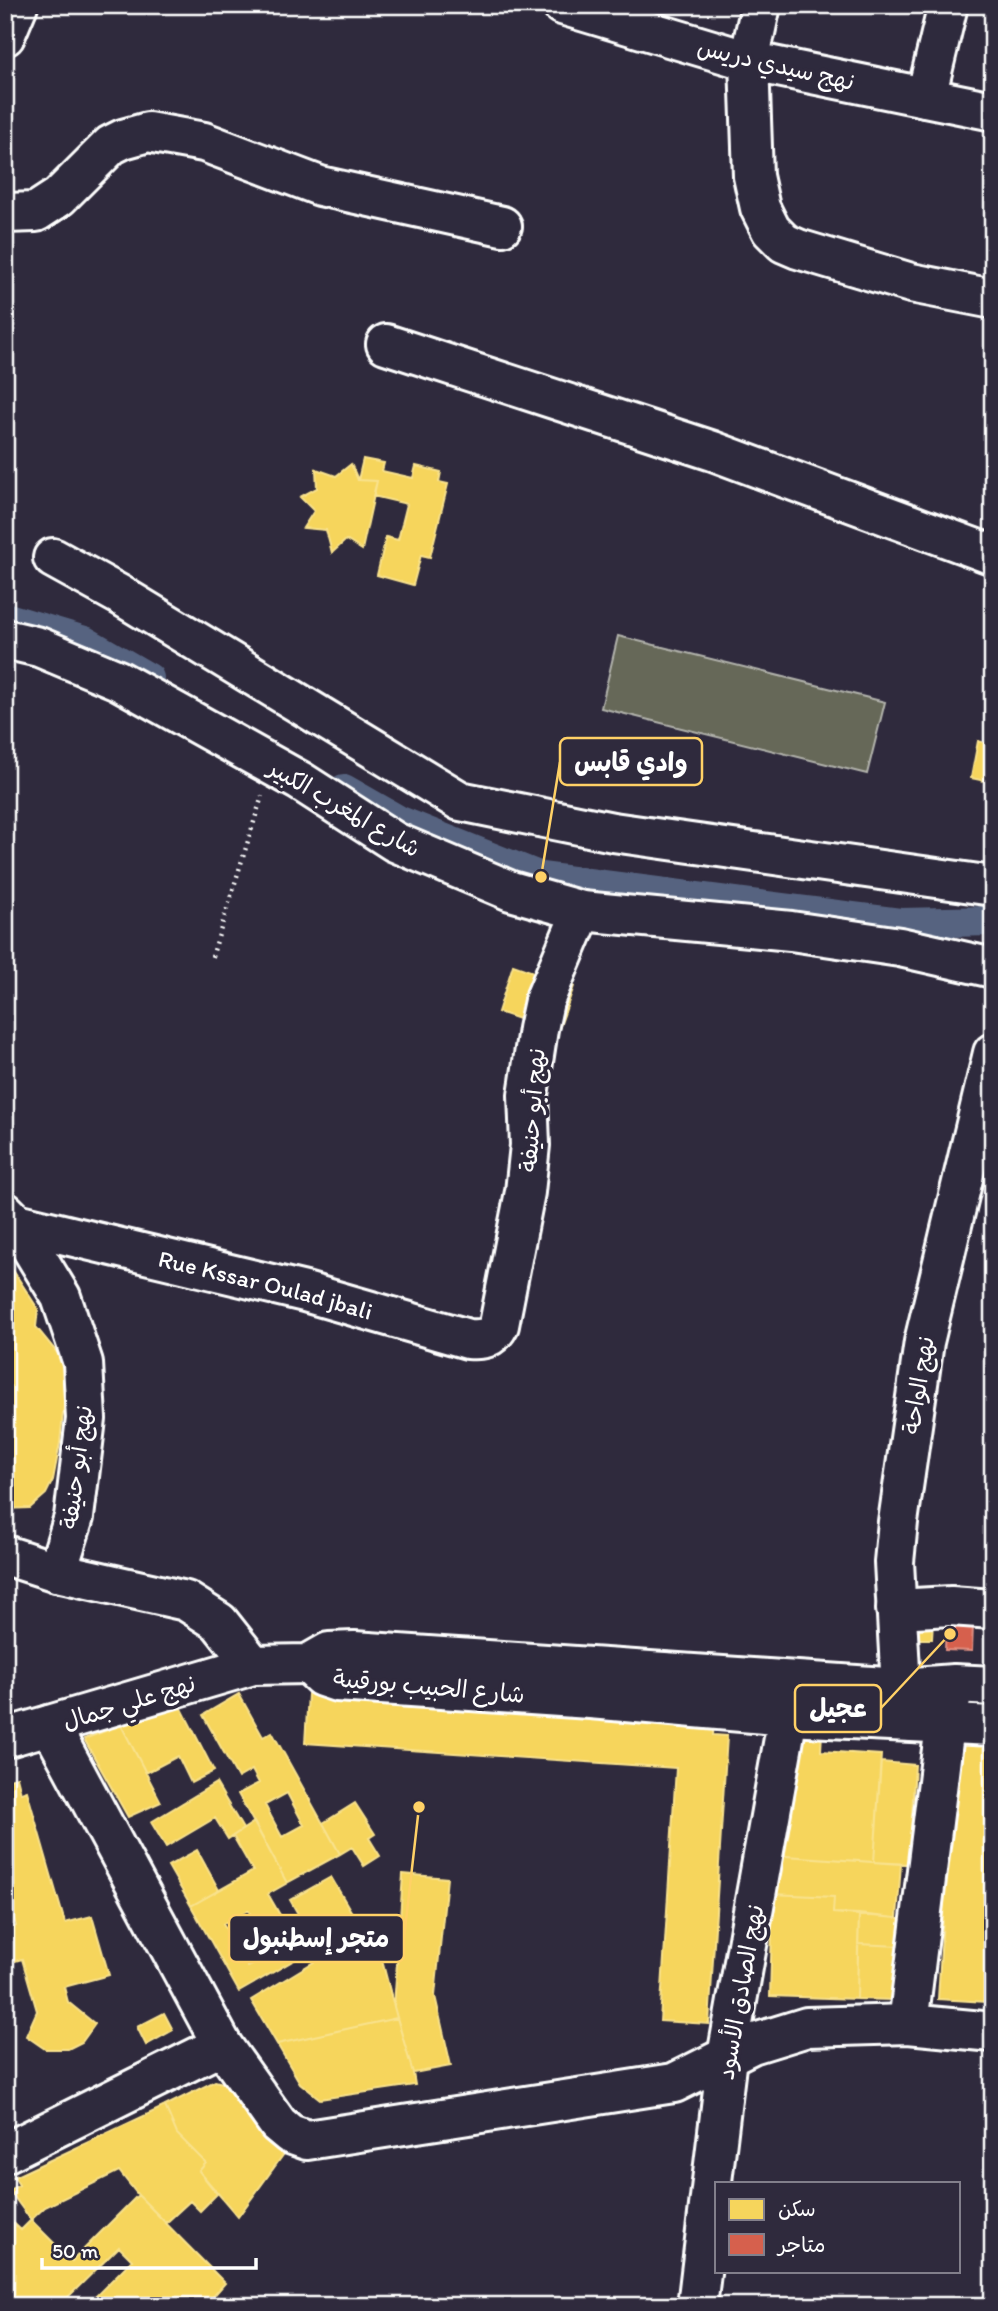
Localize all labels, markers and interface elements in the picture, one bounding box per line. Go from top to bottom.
street label: نهج سيدي دريس [694,32,857,99]
callout: وادي قابس [560,738,702,785]
text: وادي قابس [574,746,688,781]
street label: شارع المغرب الكبير [261,752,426,866]
street label: نهج أبو حنيفة [513,1047,553,1173]
street label: Rue Kssar Oulad jbali [156,1243,376,1325]
street label: نهج الواحة [896,1334,942,1436]
street label: نهج أبو حنيفة [54,1404,100,1531]
street label: شارع الحبيب بورقيبة [332,1663,526,1712]
street label: نهج علي جمال [59,1668,201,1743]
callout: عجيل [795,1685,881,1732]
text: عجيل [809,1692,867,1724]
street label: نهج الصادق الأسود [708,1902,772,2082]
callout: متجر إسطنبول [229,1915,404,1962]
text: متجر إسطنبول [243,1922,389,1956]
legend [715,2182,960,2272]
text: سكن [778,2196,816,2221]
scale bar [42,2227,256,2271]
text: متاجر [776,2232,825,2257]
text: 50 m [52,2238,99,2263]

